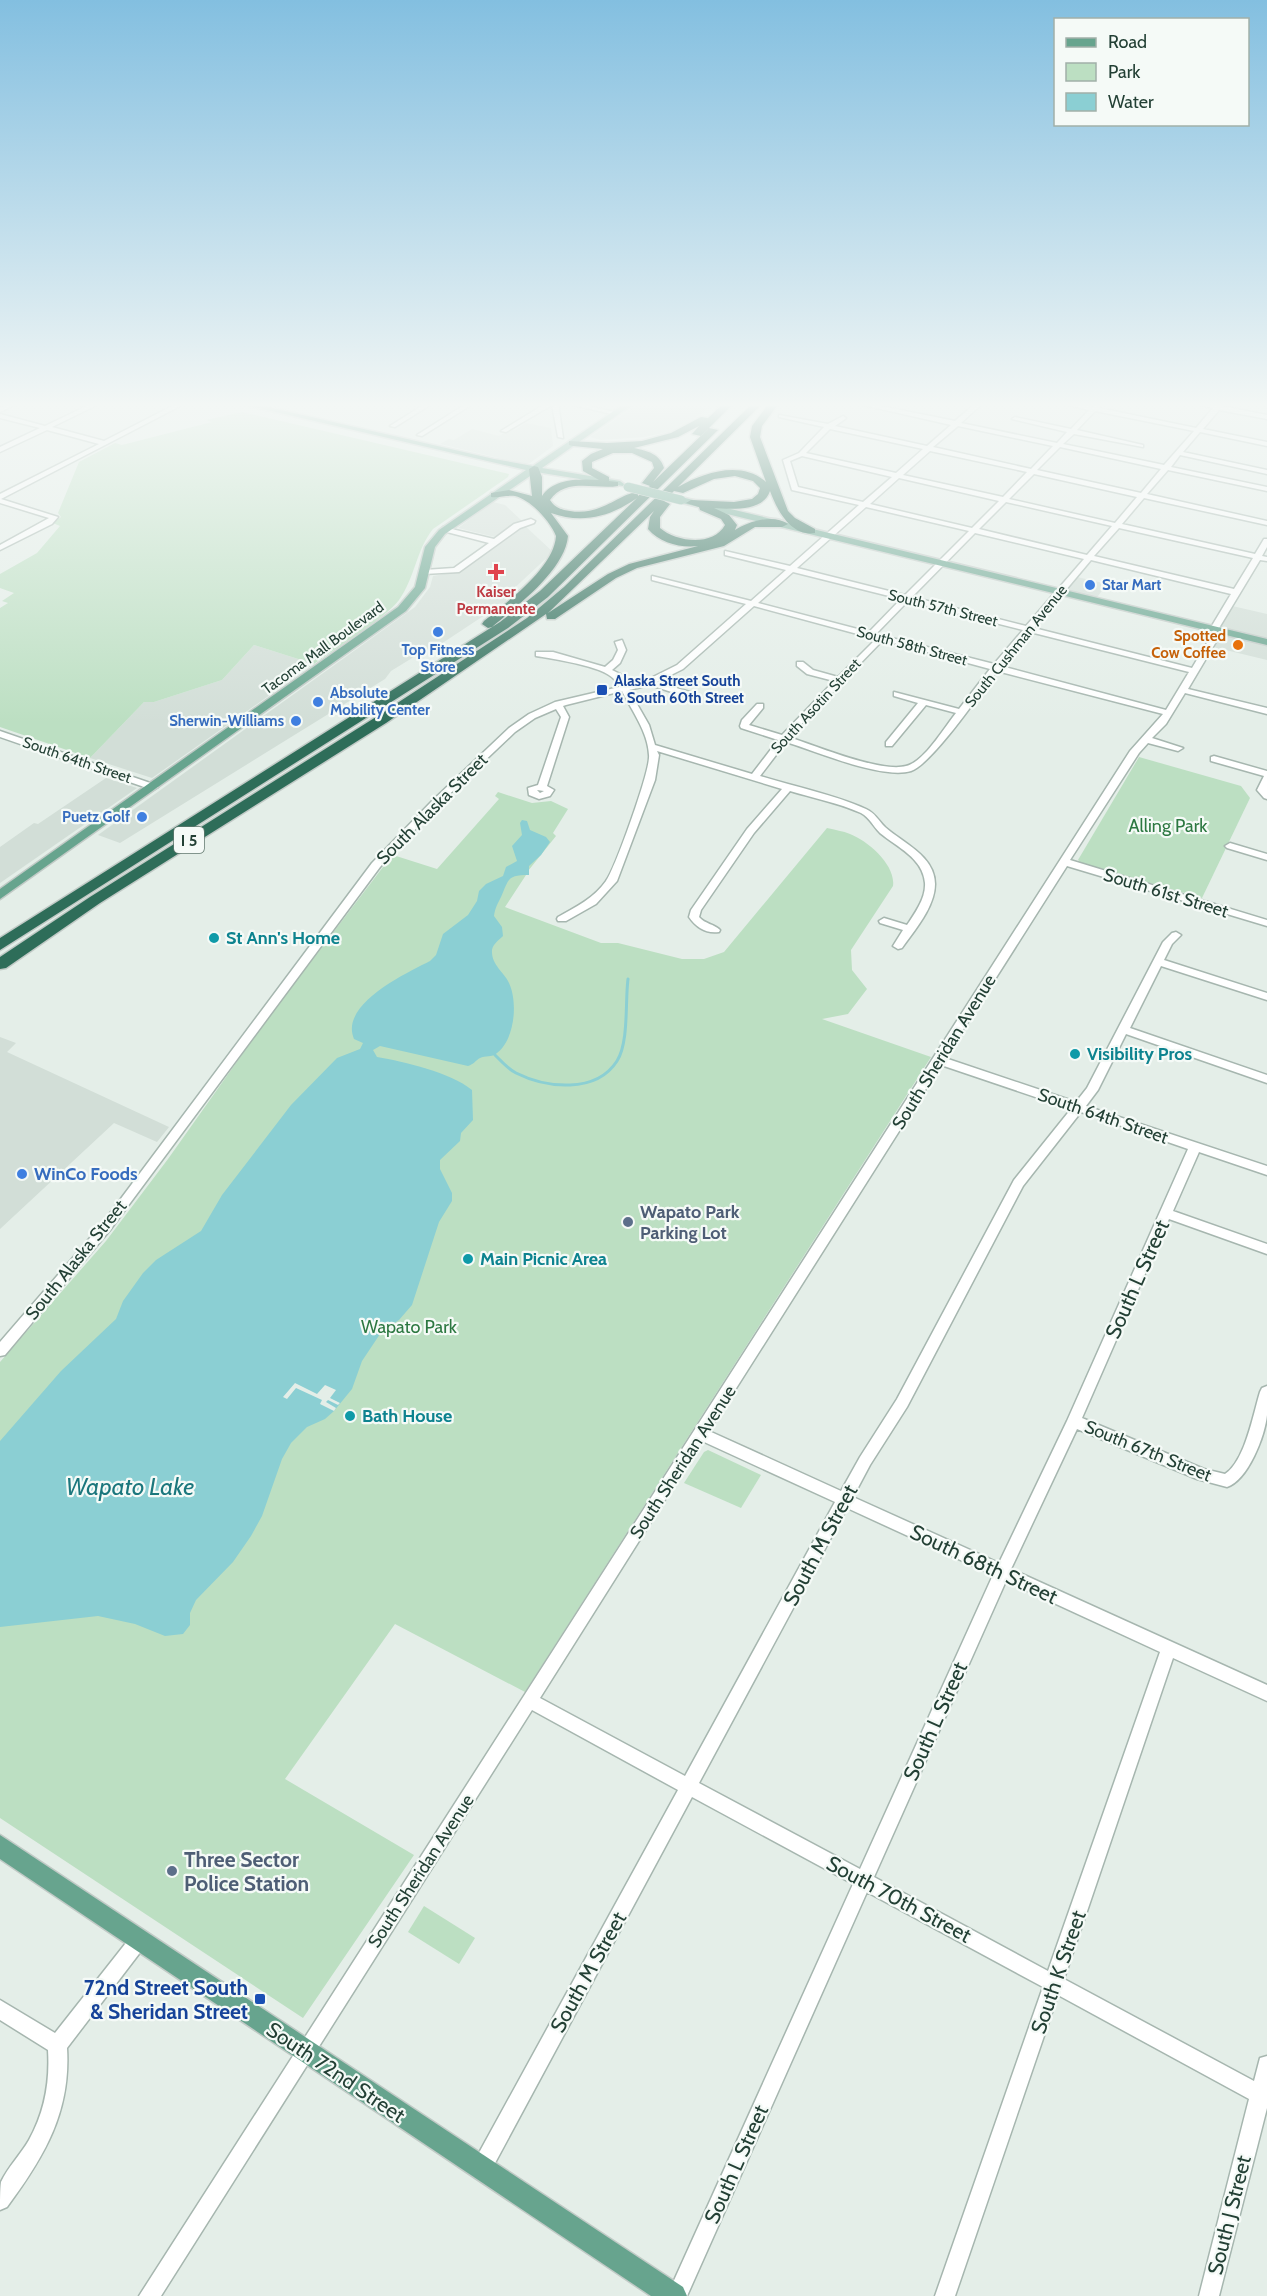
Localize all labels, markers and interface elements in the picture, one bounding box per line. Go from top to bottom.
legend [1054,18,1249,126]
text: Road [1108,31,1147,53]
text: Park [1108,61,1141,83]
text: Water [1108,91,1154,113]
marker: Kaiser Permanente [487,563,505,581]
place label: Star Mart [1102,576,1161,594]
marker: Star Mart [1083,578,1097,592]
street label: South Cushman Avenue [961,581,1071,711]
place label: Kaiser Permanente [456,583,536,618]
street label: South 57th Street [886,586,1000,630]
street label: Tacoma Mall Boulevard [259,598,387,698]
street label: South 58th Street [855,623,969,669]
marker: Top Fitness Store [431,625,445,639]
place label: Spotted Cow Coffee [1151,627,1226,662]
marker: Spotted Cow Coffee [1231,638,1245,652]
place label: Top Fitness Store [402,641,474,676]
street label: South Asotin Street [767,655,865,757]
place label: Alaska Street South & South 60th Street [614,672,744,707]
marker: Alaska Street South & South 60th Street [595,683,609,697]
place label: Absolute Mobility Center [330,684,430,719]
marker: Absolute Mobility Center [311,695,325,709]
place label: Sherwin-Williams [169,712,284,730]
marker: Sherwin-Williams [289,714,303,728]
street label: South 64th Street [20,733,134,787]
street label: South Alaska Street [372,749,492,869]
place label: Puetz Golf [62,808,130,826]
marker: Puetz Golf [135,810,149,824]
park label: Alling Park [1129,815,1208,837]
road number: I 5 [174,827,204,853]
street label: South 61st Street [1101,864,1231,922]
place label: St Ann's Home [226,927,340,949]
marker: St Ann's Home [207,931,221,945]
street label: South Sheridan Avenue [887,971,1001,1133]
place label: Visibility Pros [1087,1043,1192,1065]
marker: Visibility Pros [1068,1047,1082,1061]
street label: South 64th Street [1035,1083,1171,1149]
place label: WinCo Foods [34,1163,138,1185]
marker: WinCo Foods [15,1167,29,1181]
street label: South Alaska Street [21,1196,131,1324]
place label: Wapato Park Parking Lot [640,1201,740,1244]
marker: Wapato Park Parking Lot [621,1215,635,1229]
street label: South L Street [1100,1216,1174,1342]
place label: Main Picnic Area [480,1248,607,1270]
marker: Main Picnic Area [461,1252,475,1266]
park label: Wapato Park [361,1316,458,1338]
street label: South Sheridan Avenue [625,1381,741,1543]
place label: Bath House [362,1405,452,1427]
marker: Bath House [343,1409,357,1423]
street label: South 67th Street [1081,1416,1215,1486]
water label: Wapato Lake [66,1472,194,1501]
street label: South M Street [778,1480,862,1610]
street label: South 68th Street [906,1519,1062,1609]
street label: South L Street [898,1658,972,1784]
street label: South Sheridan Avenue [363,1790,479,1952]
place label: Three Sector Police Station [184,1847,309,1896]
street label: South 70th Street [822,1850,976,1948]
marker: Three Sector Police Station [165,1864,179,1878]
street label: South M Street [545,1907,631,2037]
street label: South K Street [1025,1907,1091,2037]
place label: 72nd Street South & Sheridan Street [84,1975,248,2024]
marker: 72nd Street South & Sheridan Street [253,1992,267,2006]
street label: South 72nd Street [262,2016,410,2128]
street label: South L Street [699,2101,773,2227]
street label: South J Street [1202,2153,1256,2277]

